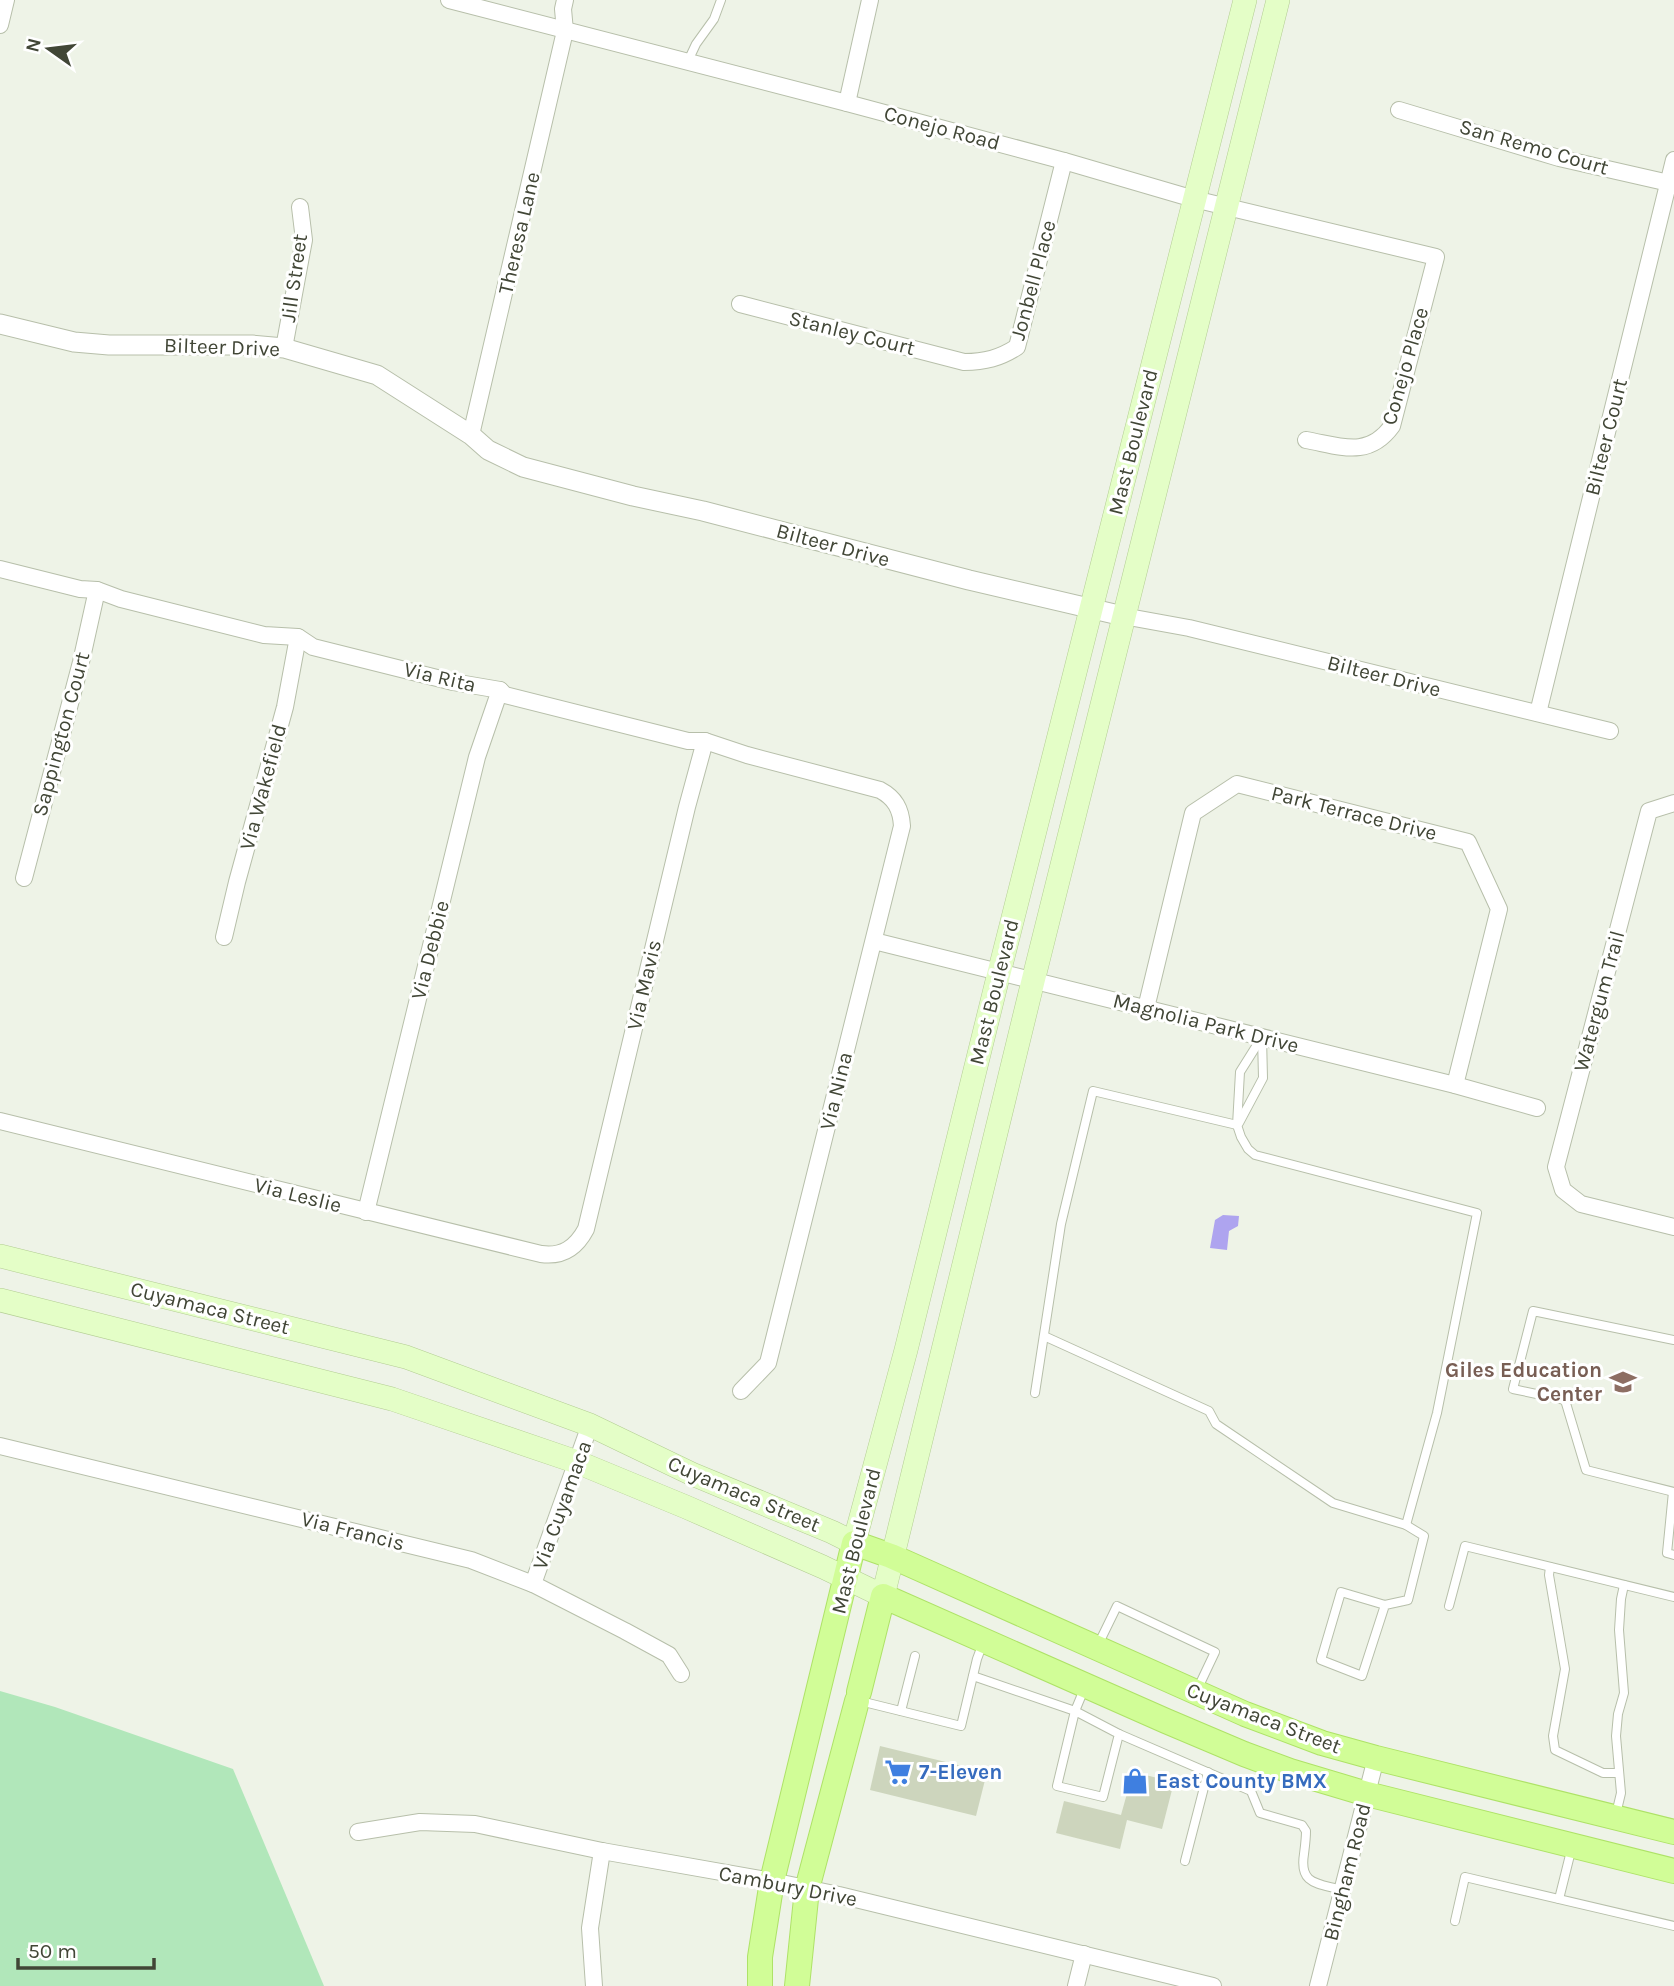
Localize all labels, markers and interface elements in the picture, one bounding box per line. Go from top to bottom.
north arrow [14,14,84,84]
text: N [21,36,46,54]
street label: Conejo Road [881,101,1003,155]
street label: San Remo Court [1457,114,1612,180]
street label: Theresa Lane [493,170,545,296]
street label: Jonbell Place [1005,217,1061,343]
street label: Jill Street [276,232,312,324]
street label: Conejo Place [1377,304,1433,428]
street label: Stanley Court [787,306,917,360]
street label: Bilteer Drive [163,333,281,361]
street label: Mast Boulevard [1103,367,1163,517]
street label: Bilteer Court [1580,376,1632,498]
street label: Bilteer Drive [774,518,892,572]
street label: Sappington Court [28,649,95,819]
street label: Bilteer Drive [1325,650,1443,702]
street label: Via Rita [402,657,478,697]
street label: Via Wakefield [235,721,291,853]
street label: Park Terrace Drive [1269,781,1439,845]
street label: Via Debbie [406,898,454,1002]
street label: Mast Boulevard [964,917,1024,1067]
street label: Watergum Trail [1569,928,1629,1074]
street label: Via Mavis [622,938,666,1032]
street label: Magnolia Park Drive [1111,988,1301,1058]
street label: Via Nina [815,1050,857,1132]
street label: Via Leslie [252,1173,344,1217]
street label: Cuyamaca Street [128,1277,292,1339]
place label: Giles Education Center [1445,1358,1603,1406]
school or university icon: Giles Education Center [1608,1367,1638,1397]
street label: Via Cuyamaca [528,1437,596,1573]
street label: Cuyamaca Street [664,1451,824,1537]
street label: Mast Boulevard [826,1466,886,1616]
street label: Via Francis [299,1507,407,1555]
street label: Cuyamaca Street [1184,1678,1345,1758]
supermarket icon: 7-Eleven [883,1757,913,1787]
place label: 7-Eleven [919,1760,1002,1784]
shop icon: East County BMX [1120,1766,1150,1796]
place label: East County BMX [1156,1769,1327,1793]
street label: Bingham Road [1318,1801,1376,1943]
street label: Cambury Drive [717,1861,859,1911]
scale bar [18,1926,154,1970]
text: 50 m [28,1939,77,1963]

